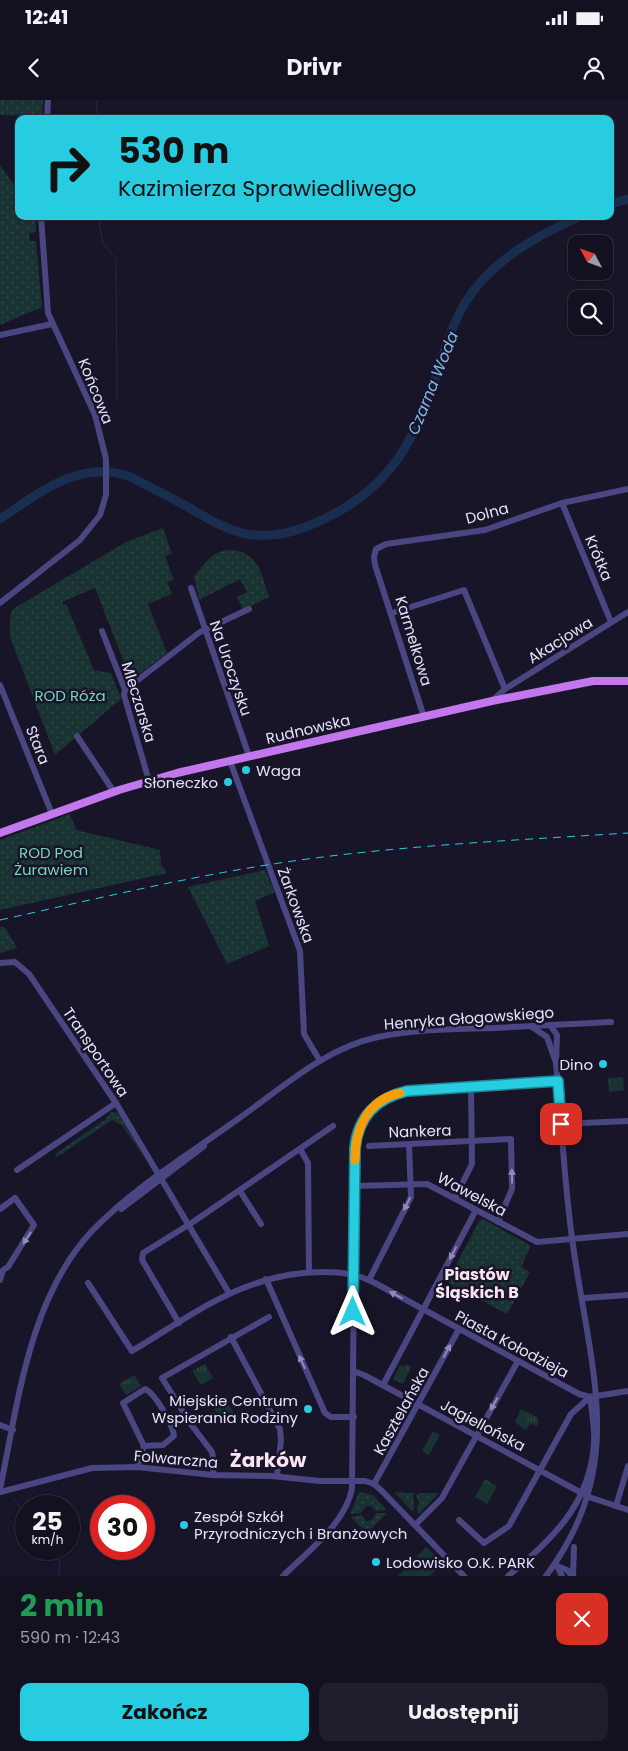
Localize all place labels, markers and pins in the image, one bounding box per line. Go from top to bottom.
place label: Waga [256,760,301,781]
marker: Waga [240,764,252,776]
place label: Słoneczko [144,772,218,793]
marker: Słoneczko [222,776,234,788]
place label: Dino [560,1054,593,1075]
marker: Dino [597,1058,609,1070]
pin [540,1103,582,1145]
place label: Miejskie Centrum Wspierania Rodziny [152,1390,299,1428]
marker: Miejskie Centrum Wspierania Rodziny [302,1403,314,1415]
place label: Zespół Szkół Przyrodniczych i Branżowych [194,1506,407,1544]
marker: Zespół Szkół Przyrodniczych i Branżowych [178,1519,190,1531]
place label: Lodowisko O.K. PARK [386,1552,535,1573]
marker: Lodowisko O.K. PARK [370,1556,382,1568]

